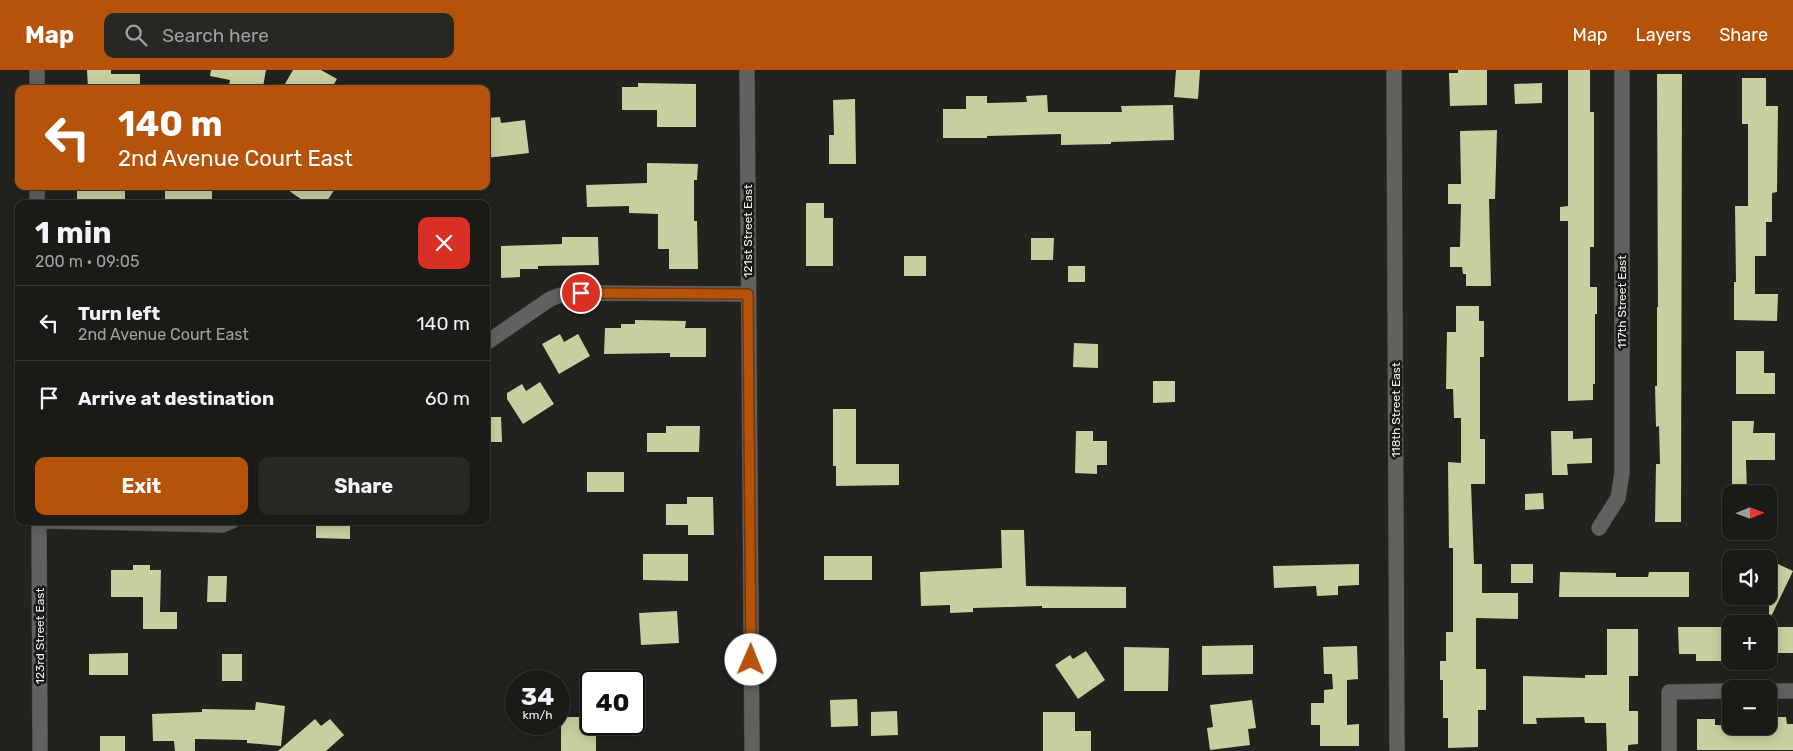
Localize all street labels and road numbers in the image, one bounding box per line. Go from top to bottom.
street label: 121st Street East [741,184,755,278]
street label: 117th Street East [1615,255,1629,349]
street label: 118th Street East [1389,362,1403,458]
street label: 123rd Street East [33,588,47,684]

